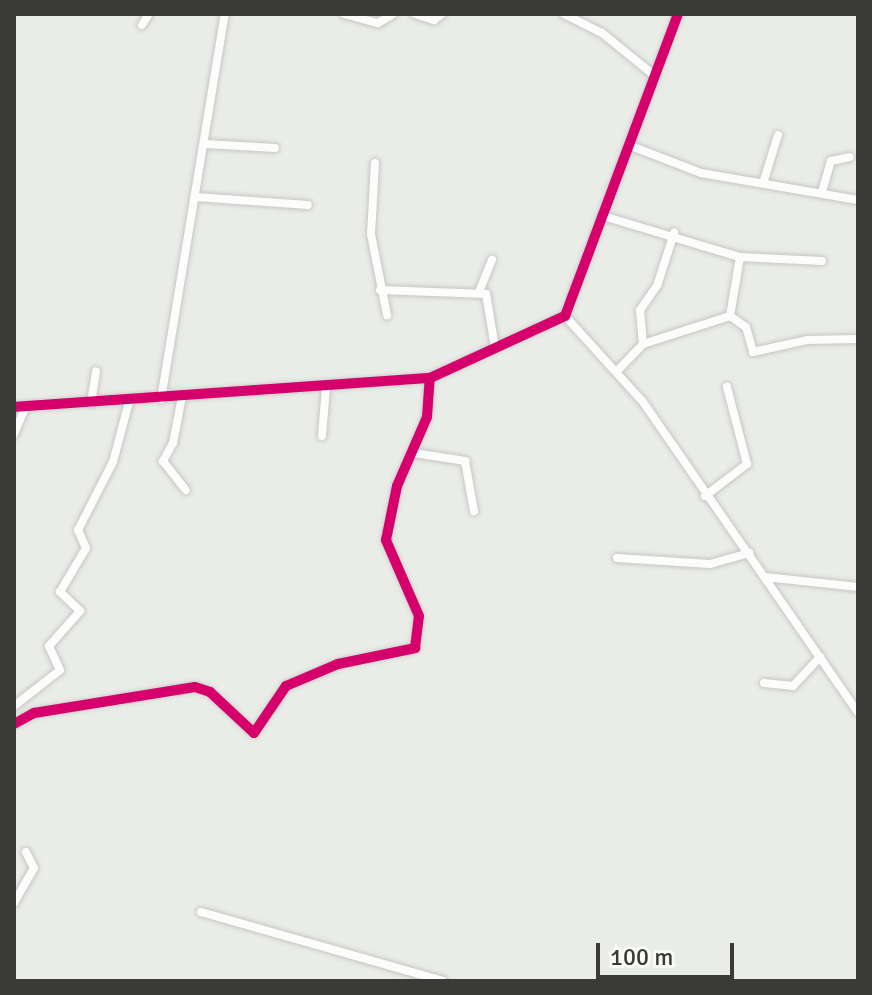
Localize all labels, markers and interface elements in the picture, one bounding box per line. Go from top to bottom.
scale bar [600,927,738,977]
text: 100 m [610,942,673,972]

